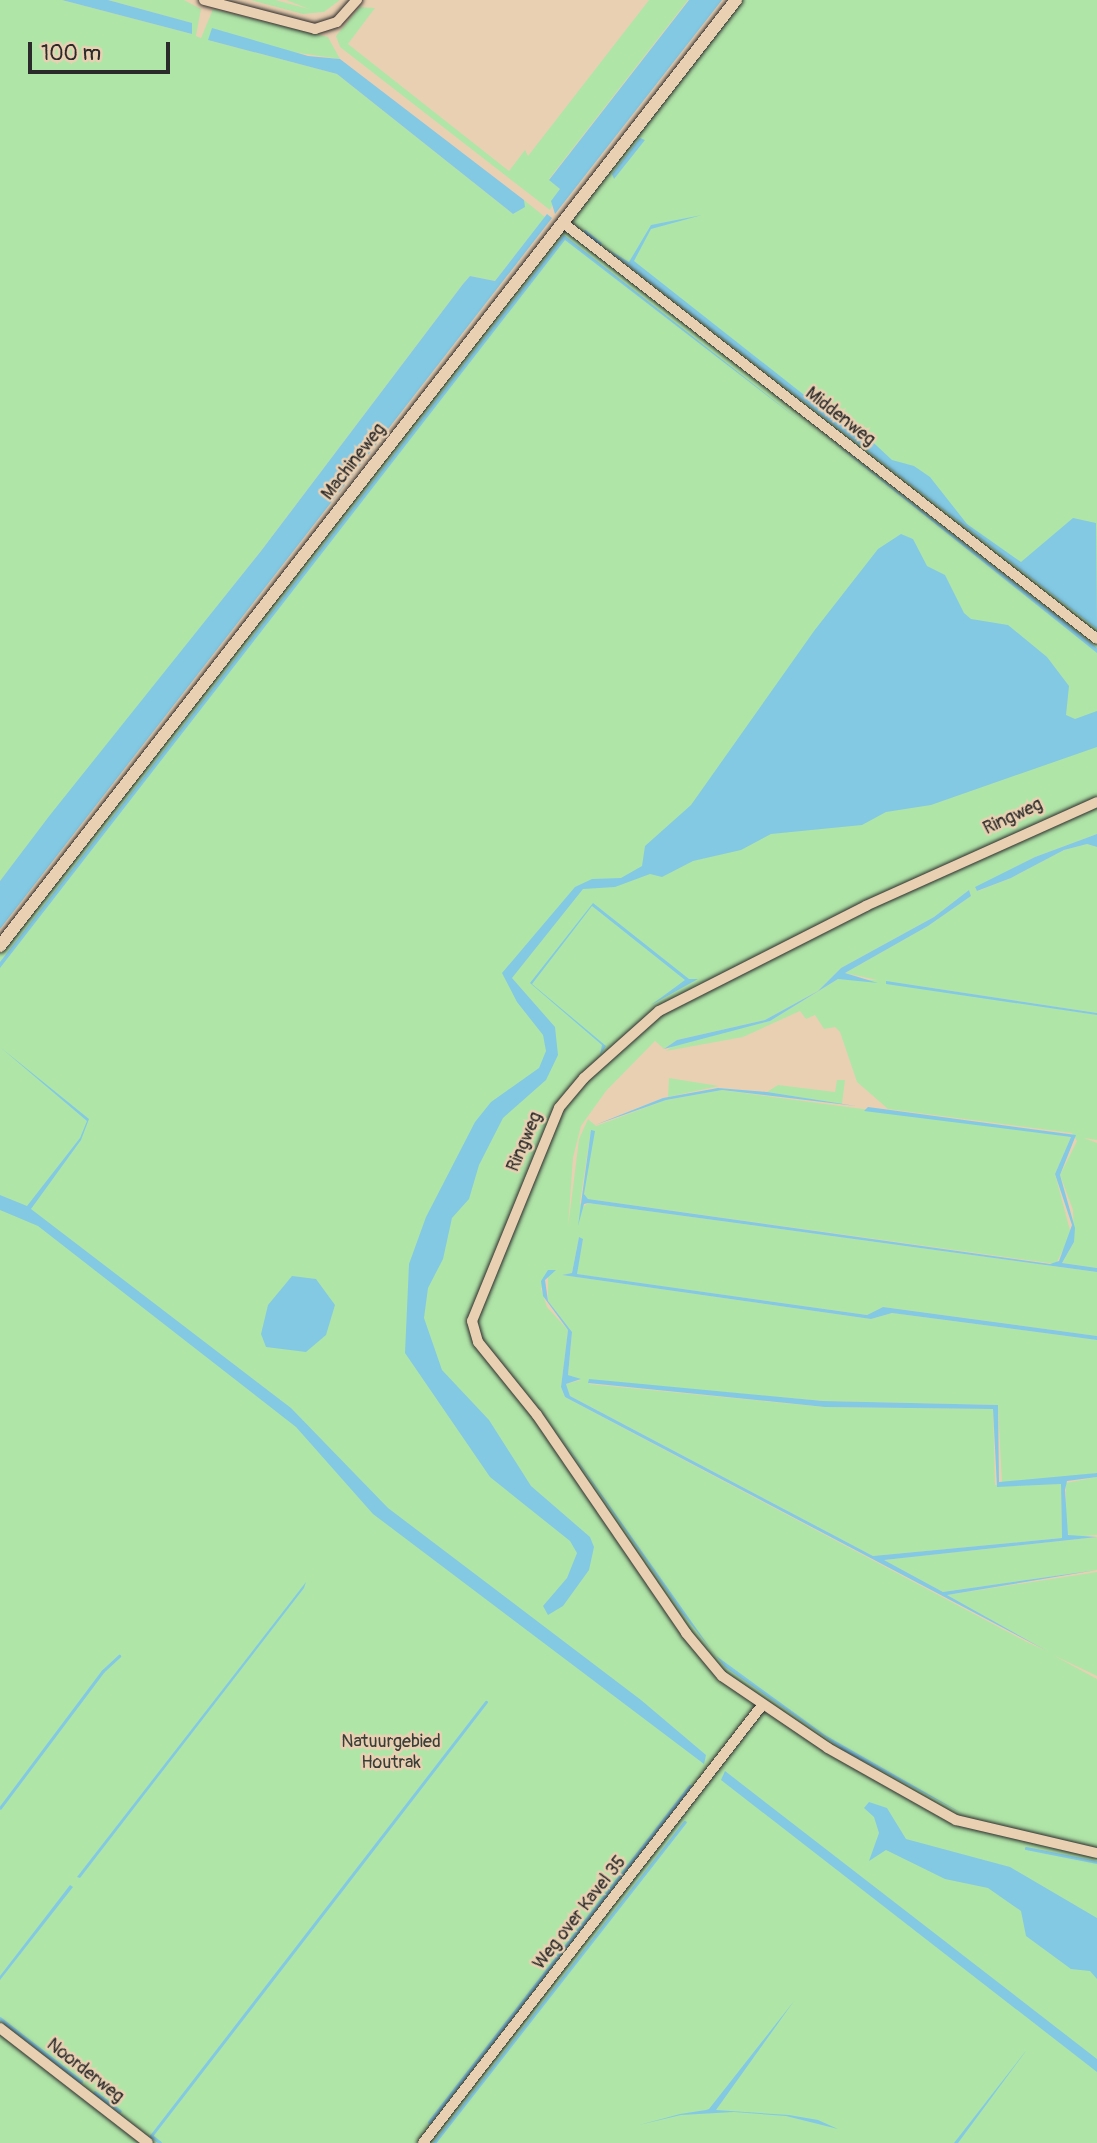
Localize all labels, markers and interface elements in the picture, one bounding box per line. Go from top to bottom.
scale bar [32,28,173,72]
text: 100 m [41,40,101,67]
street label: Middenweg [801,383,879,451]
street label: Machineweg [317,419,391,505]
street label: Ringweg [980,794,1046,840]
street label: Ringweg [503,1109,547,1175]
park label: Natuurgebied Houtrak [341,1732,441,1774]
street label: Weg over Kavel 35 [529,1852,631,1974]
street label: Noorderweg [42,2034,128,2108]

